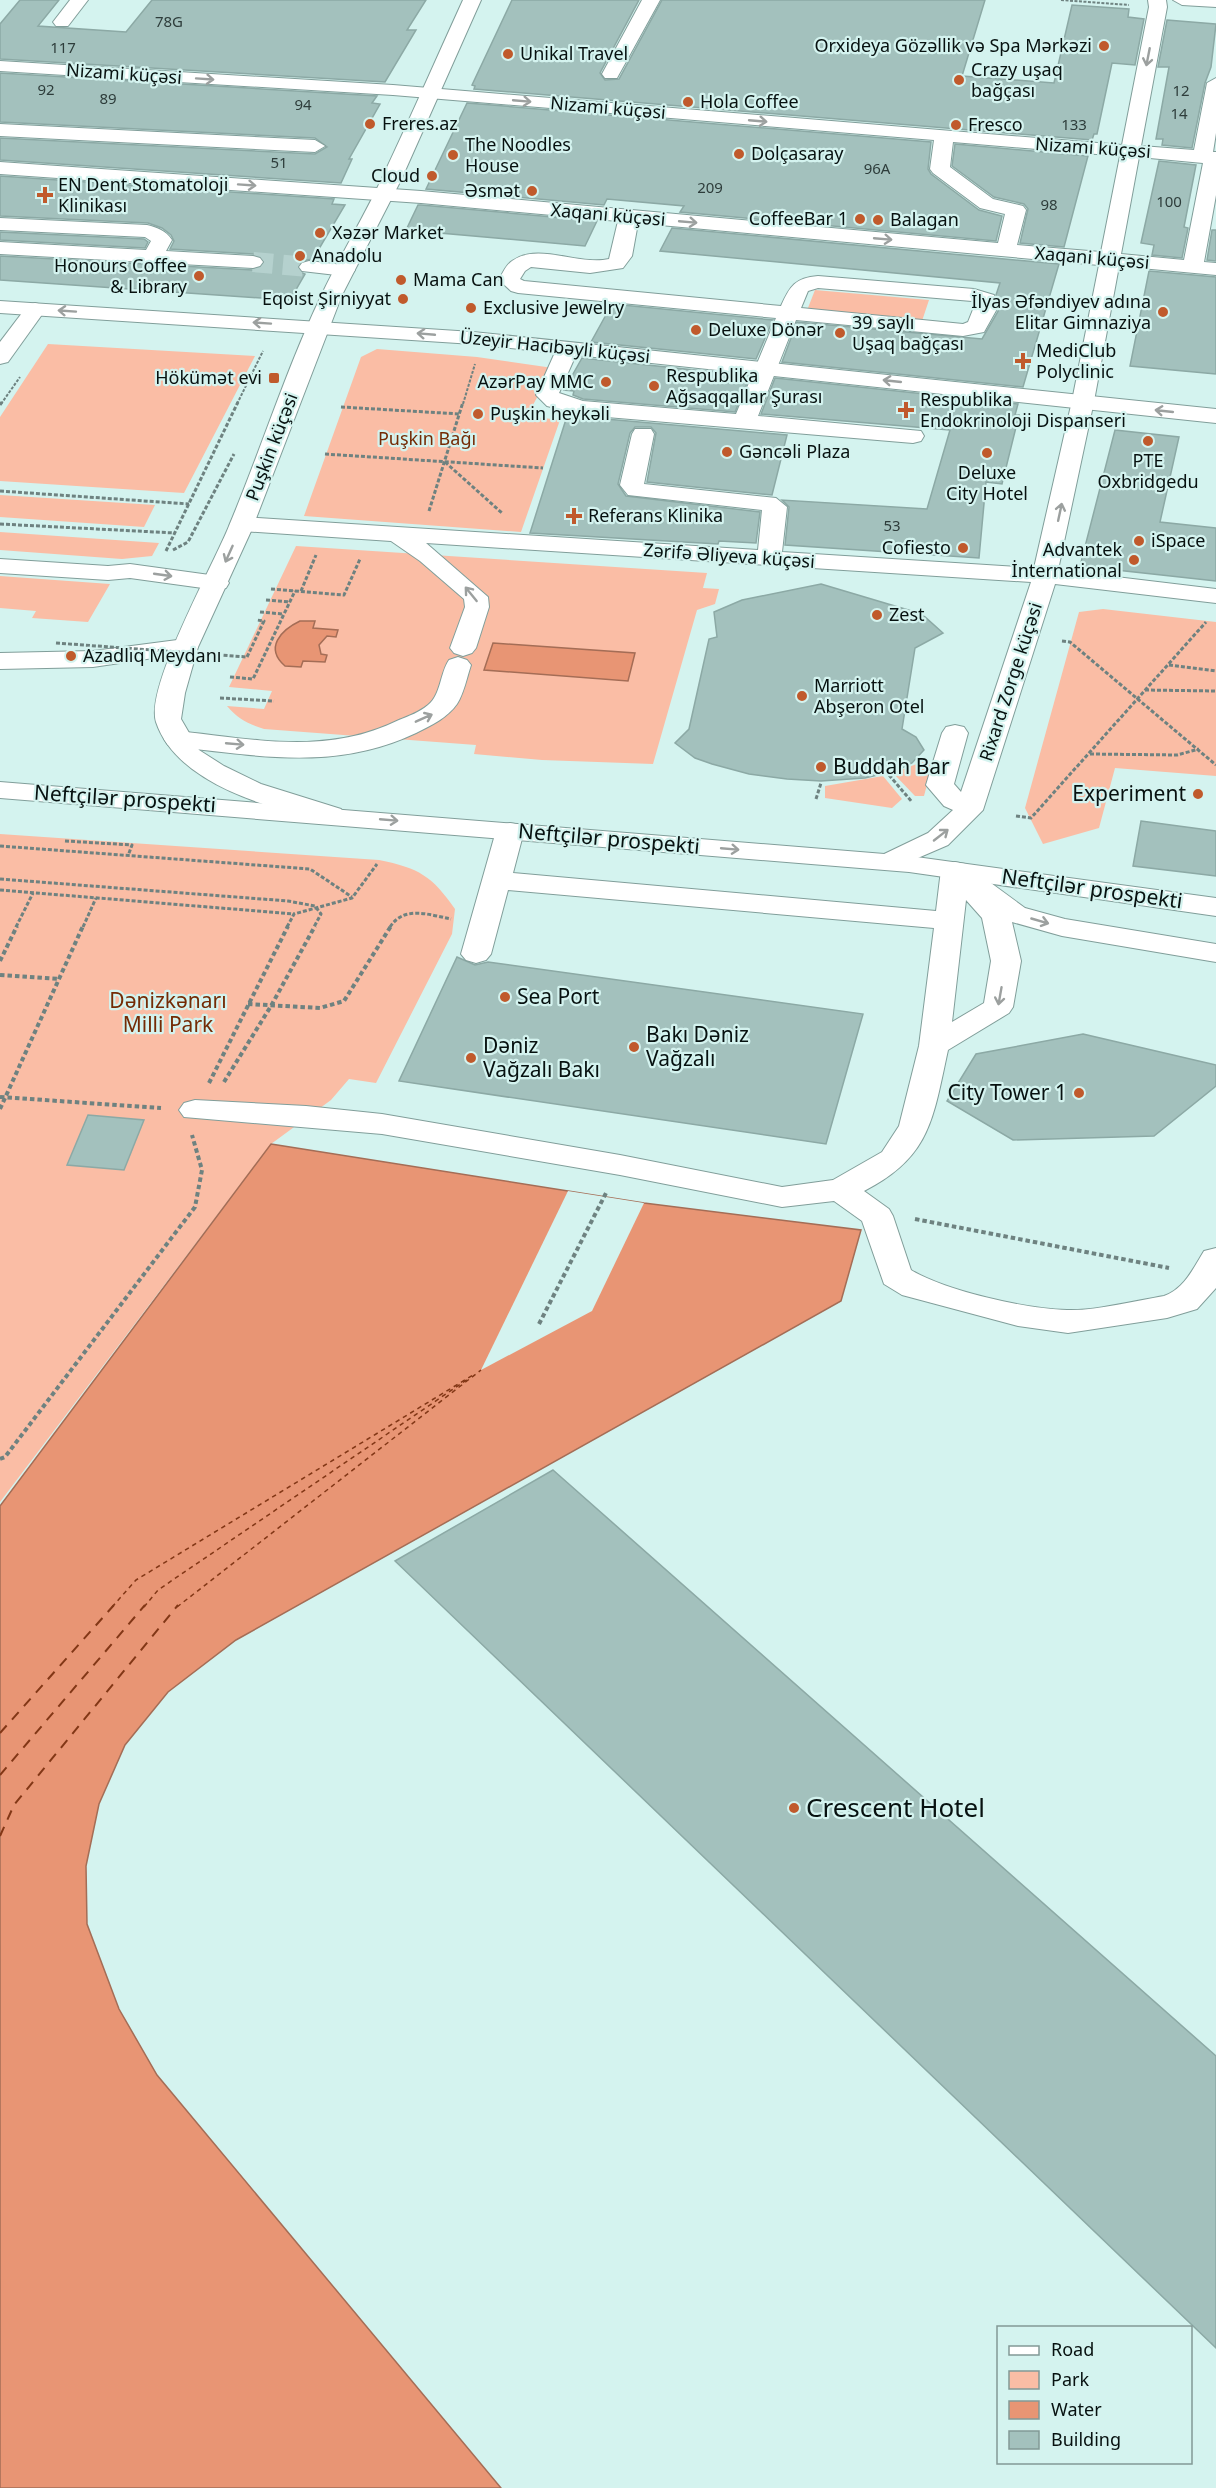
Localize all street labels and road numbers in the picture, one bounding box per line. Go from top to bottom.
street label: Nizami küçəsi [65,57,183,89]
street label: Nizami küçəsi [549,90,667,124]
street label: Nizami küçəsi [1034,131,1152,163]
street label: Xaqani küçəsi [550,197,666,231]
street label: Xaqani küçəsi [1034,240,1150,274]
street label: Üzeyir Hacıbəyli küçəsi [459,324,651,368]
street label: Puşkin küçəsi [240,389,303,504]
street label: Zərifə Əliyeva küçəsi [643,537,816,573]
street label: Rixard Zorge küçəsi [973,599,1047,764]
street label: Neftçilər prospekti [33,778,217,818]
street label: Neftçilər prospekti [517,816,701,860]
street label: Neftçilər prospekti [1000,861,1184,915]

